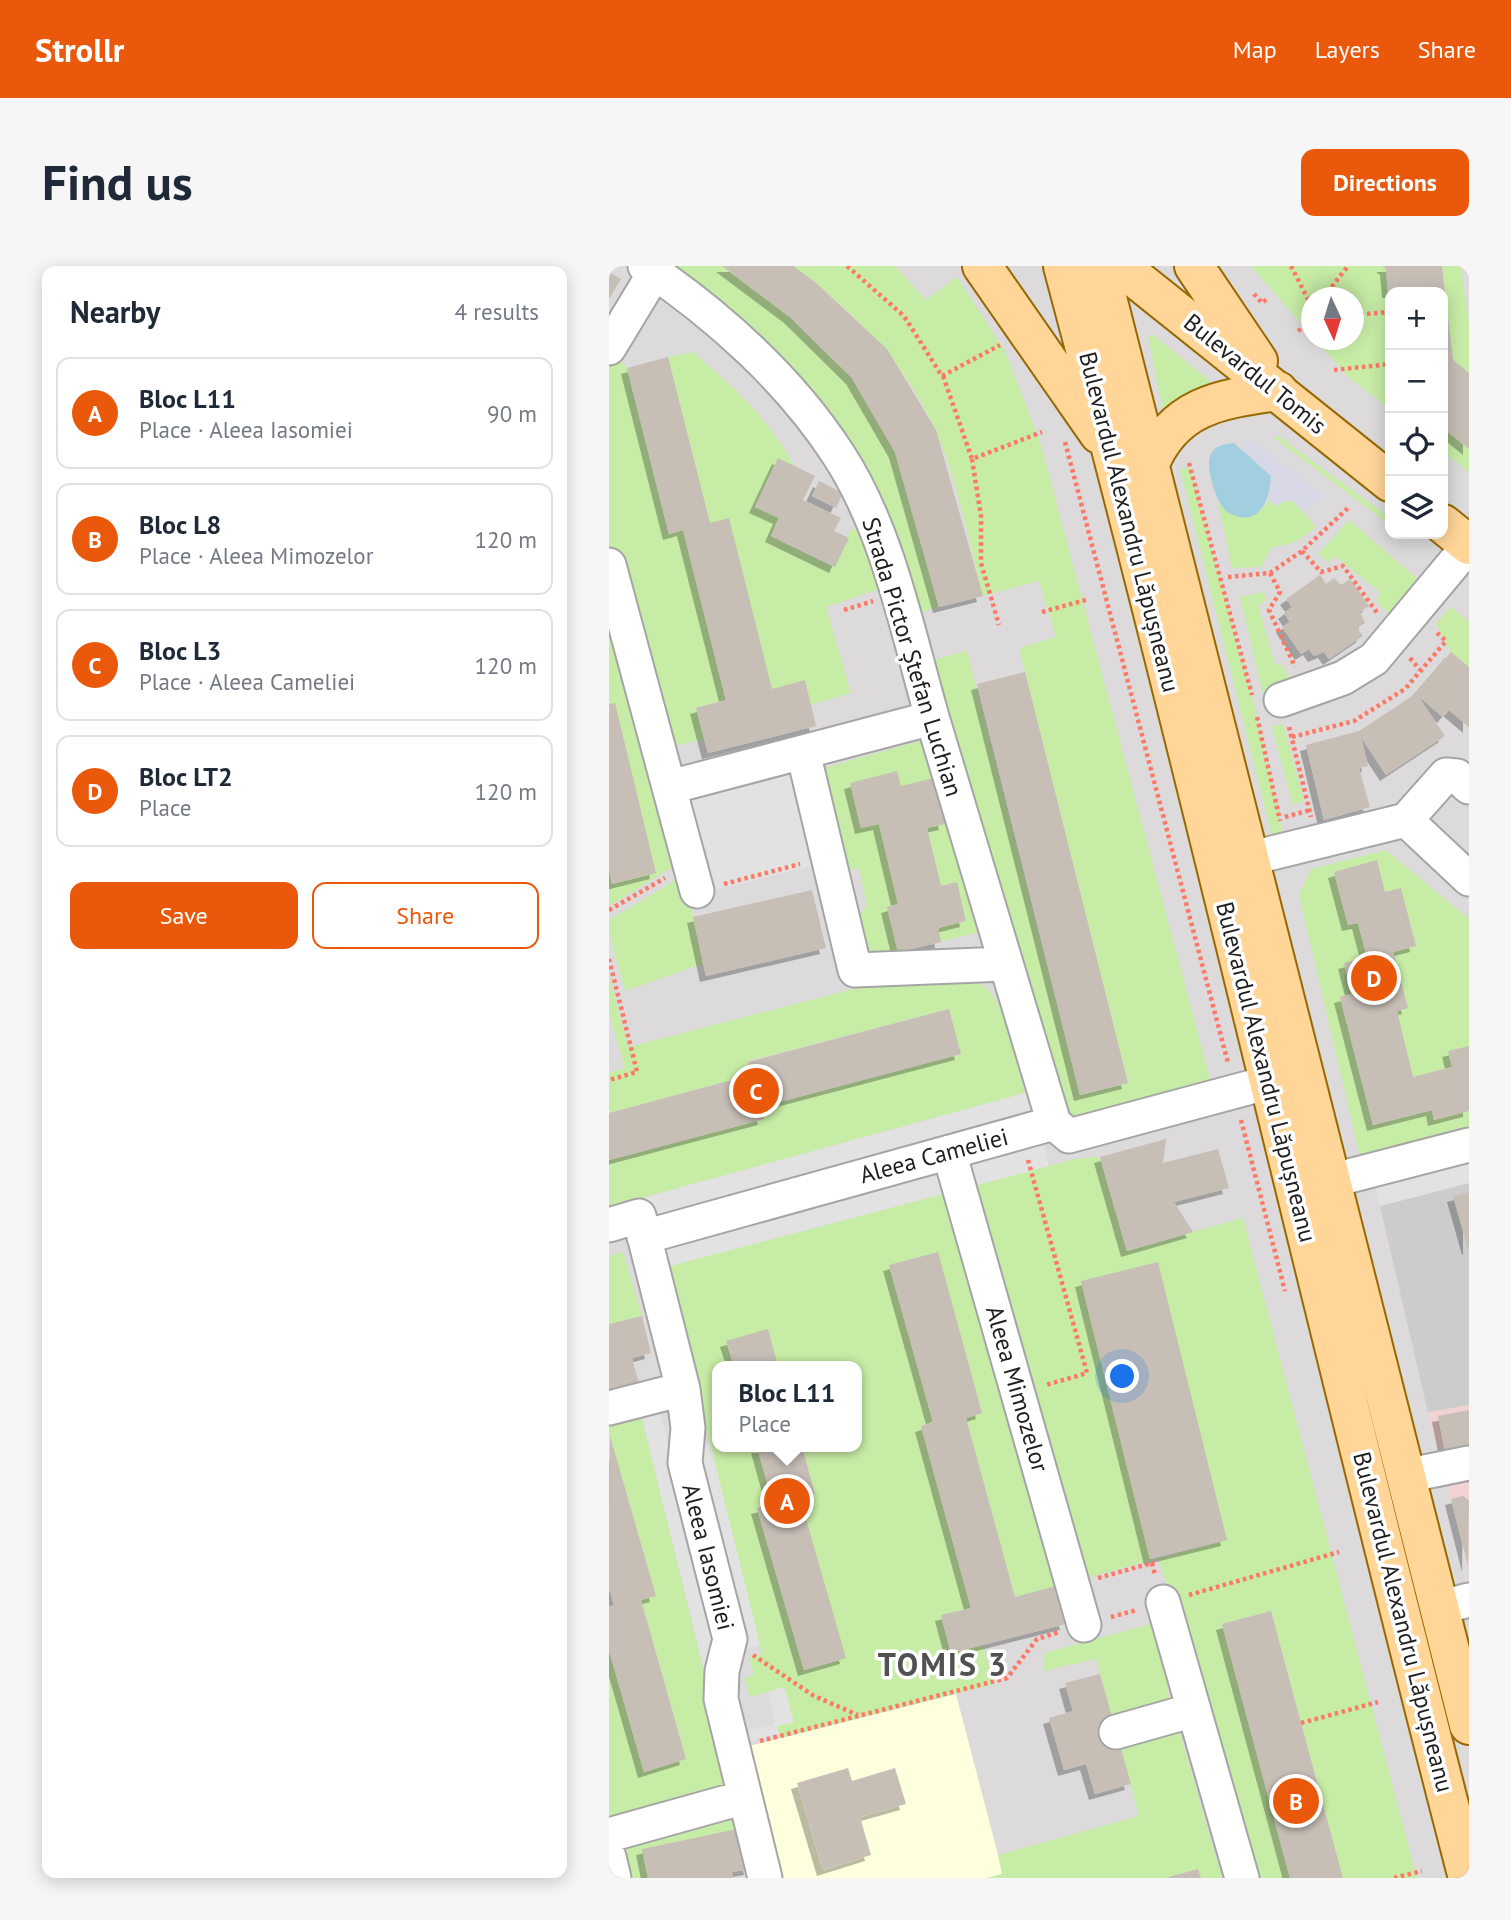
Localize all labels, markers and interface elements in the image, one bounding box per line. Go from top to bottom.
text: Strollr [35,28,124,71]
text: Map [1233,34,1277,65]
text: Layers [1315,34,1380,65]
text: Share [1418,34,1476,65]
button: Directions [1301,149,1469,216]
text: Find us [42,150,193,214]
north arrow [1301,287,1364,350]
map controls [1385,287,1448,539]
button: + [1385,287,1448,350]
text: Nearby [70,292,160,331]
text: 4 results [455,297,539,326]
street label: Bulevardul Tomis [1178,307,1333,441]
street label: Bulevardul Alexandru Lăpușneanu [1072,348,1187,695]
button: − [1385,350,1448,413]
text: Bloc L11 [139,382,236,415]
text: A [88,399,102,428]
text: 90 m [487,399,537,428]
button: locate [1385,413,1448,476]
text: Place · Aleea Iasomiei [139,415,353,444]
button: layers [1385,476,1448,539]
text: Bloc L8 [139,508,221,541]
street label: Strada Pictor Ștefan Luchian [855,514,970,800]
text: B [88,525,102,554]
text: 120 m [475,525,537,554]
text: Place · Aleea Mimozelor [139,541,374,570]
text: Bloc L3 [139,634,221,667]
text: C [89,651,101,680]
text: 120 m [475,651,537,680]
text: Place · Aleea Cameliei [139,667,355,696]
text: Bloc LT2 [139,760,233,793]
text: D [88,777,102,806]
text: 120 m [475,777,537,806]
text: Place [139,793,192,822]
button: Save [70,882,298,949]
button: Share [312,882,539,949]
street label: Bulevardul Alexandru Lăpușneanu [1209,898,1324,1245]
pin: D [1351,952,1397,1004]
pin: C [733,1065,779,1117]
street label: Aleea Cameliei [856,1121,1012,1190]
street label: Aleea Mimozelor [979,1302,1056,1476]
your location [1105,1359,1139,1393]
popup [712,1361,862,1452]
text: Bloc L11 [738,1376,836,1409]
text: Place [738,1409,791,1438]
street label: Bulevardul Alexandru Lăpușneanu [1346,1448,1461,1795]
pin: A [764,1475,810,1527]
street label: Aleea Iasomiei [675,1480,742,1633]
district label: TOMIS 3 [878,1643,1008,1685]
pin: B [1273,1775,1319,1827]

